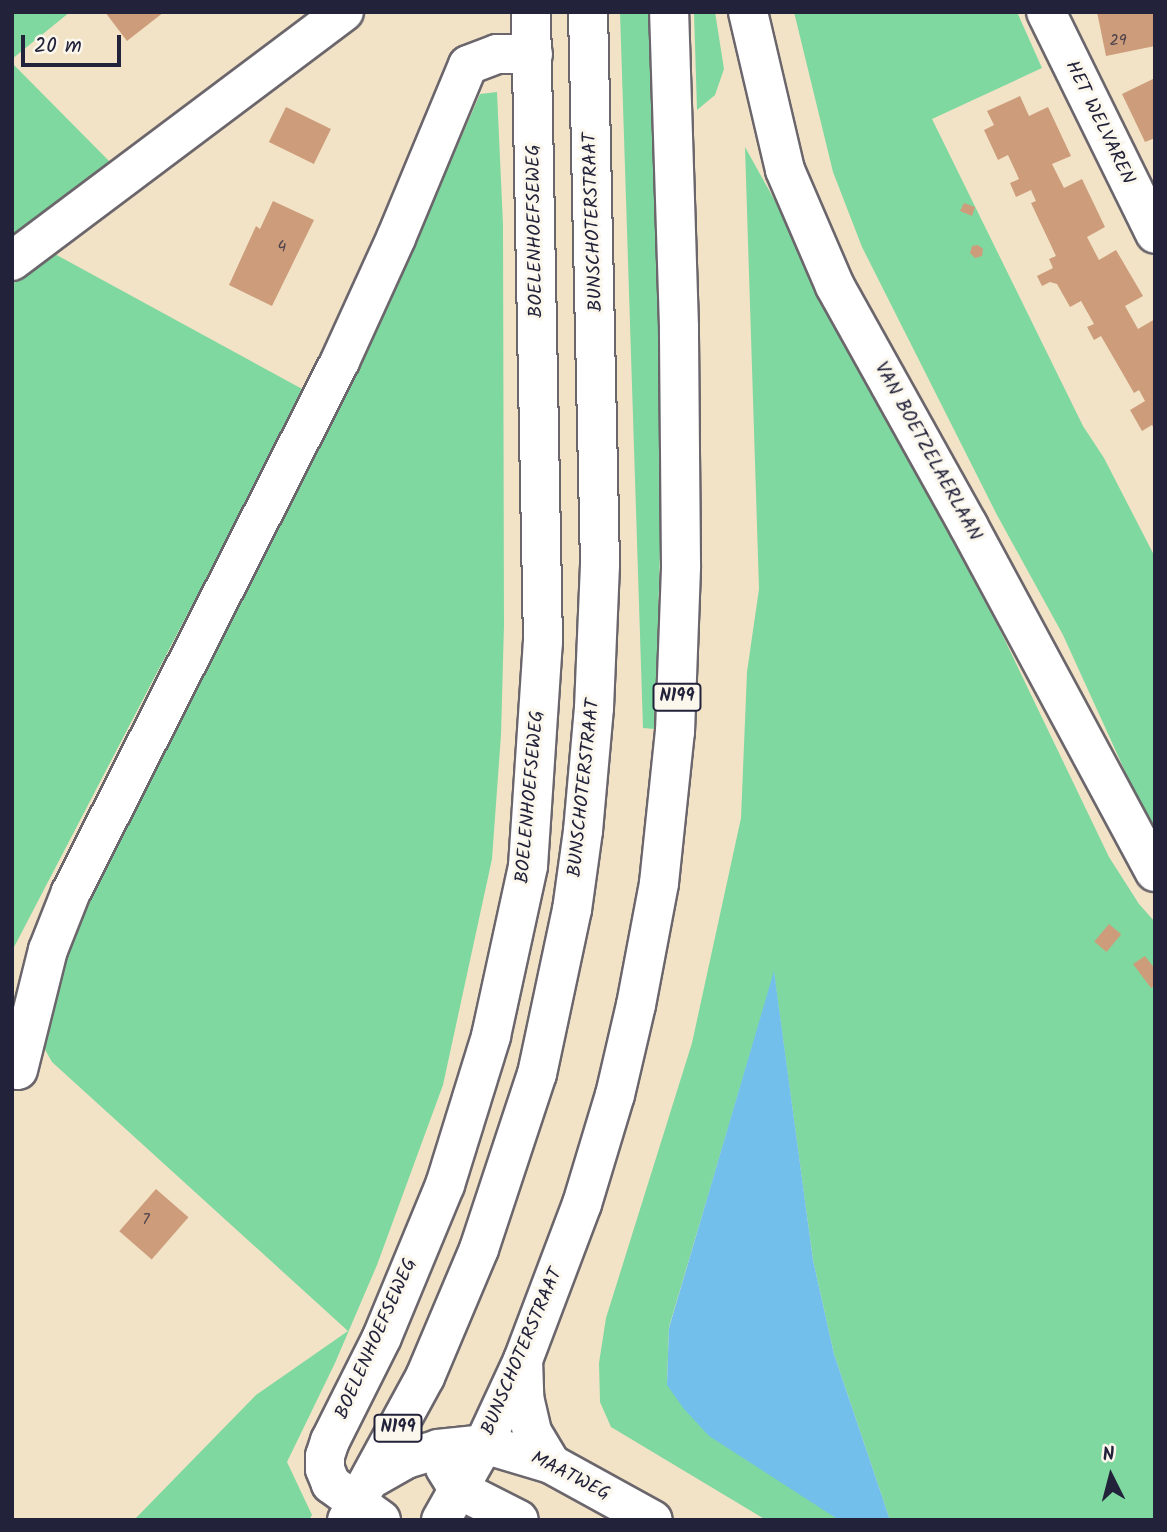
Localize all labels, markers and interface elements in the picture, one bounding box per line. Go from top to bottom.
scale bar [24,21,124,65]
text: 20 m [34,30,82,63]
house number: 29 [1109,31,1127,51]
street label: HET WELVAREN [1059,57,1139,189]
street label: BUNSCHOTERSTRAAT [579,132,609,312]
street label: BOELENHOEFSEWEG [523,144,549,318]
house number: 4 [278,237,286,257]
street label: VAN BOETZELAERLAAN [868,359,986,545]
road number: N199 [651,682,703,712]
street label: BUNSCHOTERSTRAAT [564,698,606,878]
street label: BOELENHOEFSEWEG [512,710,550,884]
house number: 7 [142,1210,150,1230]
street label: BOELENHOEFSEWEG [331,1255,423,1423]
street label: BUNSCHOTERSTRAAT [478,1265,568,1439]
road number: N199 [372,1414,424,1442]
text: N [1101,1440,1116,1471]
north arrow [1076,1441,1146,1511]
street label: MAATWEG [527,1447,613,1507]

